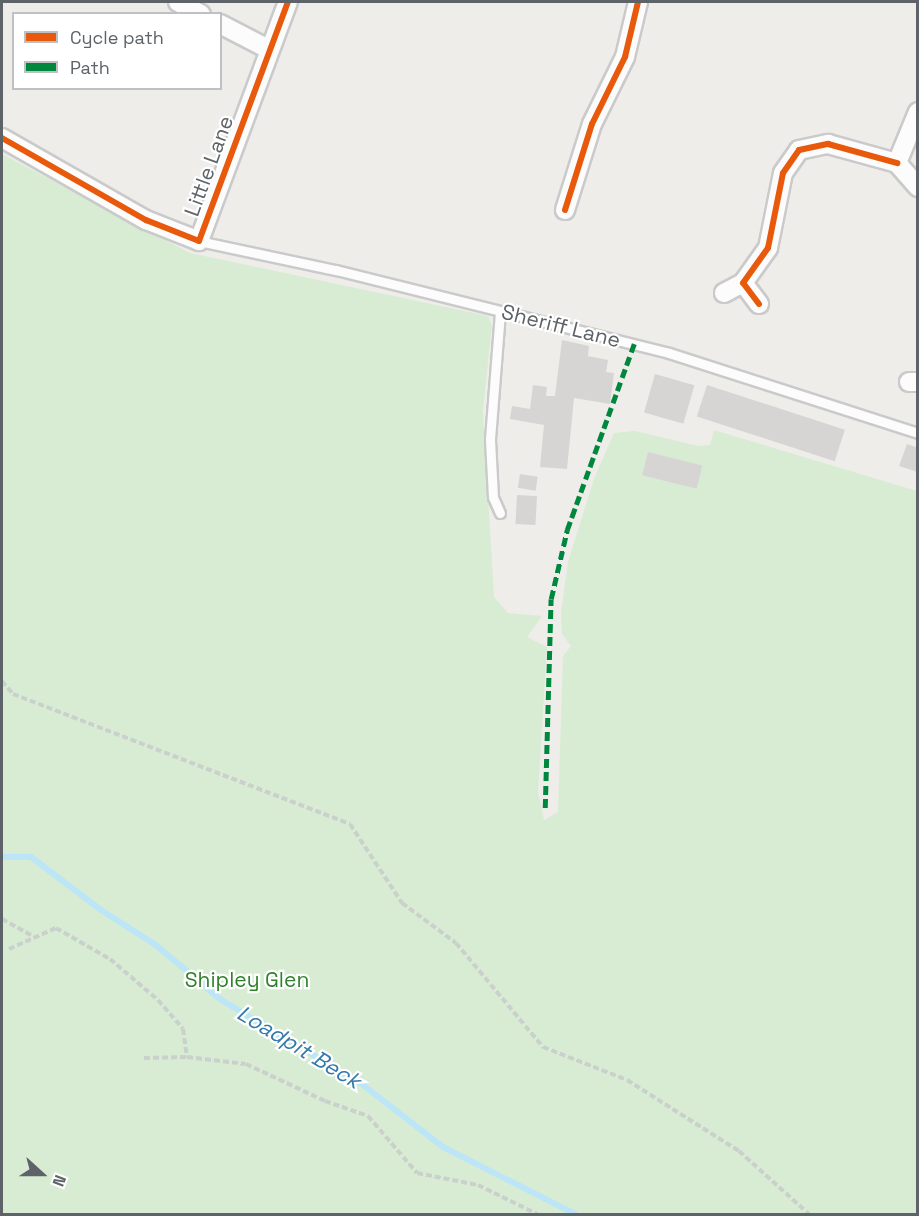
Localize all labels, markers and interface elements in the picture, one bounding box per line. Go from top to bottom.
legend [12,12,222,90]
text: Cycle path [70,26,164,49]
text: Path [70,56,110,79]
street label: Little Lane [179,112,239,220]
street label: Sheriff Lane [499,299,623,353]
park label: Shipley Glen [185,967,309,993]
water label: Loadpit Beck [232,1000,366,1094]
north arrow [12,1144,72,1204]
text: N [48,1172,71,1189]

